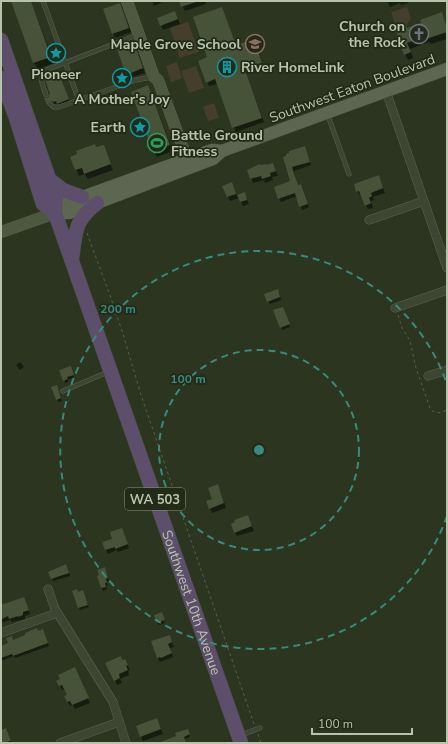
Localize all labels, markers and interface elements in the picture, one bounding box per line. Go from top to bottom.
place label: Church on the Rock [339,17,405,52]
church icon: Church on the Rock [408,23,430,45]
school or university icon: Maple Grove School [244,33,266,55]
place label: Maple Grove School [111,35,242,54]
place icon: Pioneer [45,42,67,64]
street label: Southwest Eaton Boulevard [267,50,438,127]
building icon: River HomeLink [216,56,238,78]
place label: River HomeLink [241,58,345,77]
place label: Pioneer [31,65,81,84]
place icon: A Mother's Joy [111,67,133,89]
place label: A Mother's Joy [74,90,170,109]
place icon: Earth [129,116,151,138]
place label: Earth [91,118,126,137]
place label: Battle Ground Fitness [171,126,263,161]
sports icon: Battle Ground Fitness [146,132,168,154]
text: 200 m [100,301,136,317]
text: 100 m [170,371,206,387]
centre of rings [252,443,266,457]
road number: WA 503 [125,488,185,510]
street label: Southwest 10th Avenue [157,528,225,678]
scale bar [312,710,412,736]
text: 100 m [318,716,353,732]

